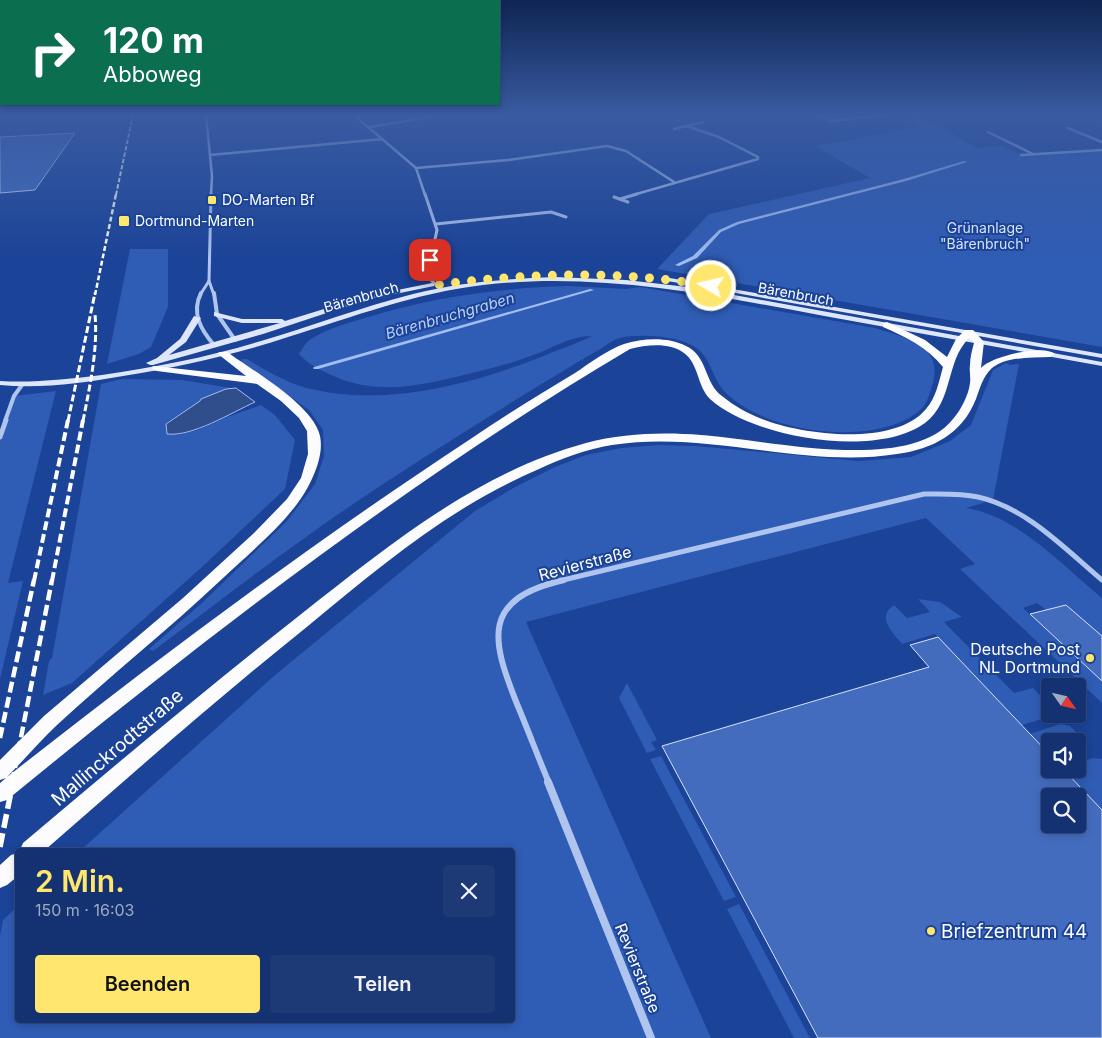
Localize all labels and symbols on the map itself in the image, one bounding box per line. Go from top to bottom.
place label: DO-Marten Bf [222,191,314,208]
marker: DO-Marten Bf [206,194,218,206]
place label: Dortmund-Marten [135,212,254,229]
marker: Dortmund-Marten [117,214,131,228]
park label: Grünanlage "Bärenbruch" [940,219,1030,252]
pin [409,239,451,281]
position arrow [684,259,736,311]
street label: Bärenbruch [322,278,400,315]
street label: Bärenbruch [757,278,835,309]
water label: Bärenbruchgraben [383,288,517,343]
street label: Revierstraße [536,541,634,585]
place label: Deutsche Post NL Dortmund [970,639,1080,677]
marker: Deutsche Post NL Dortmund [1084,652,1096,664]
north arrow [1041,678,1086,722]
street label: Mallinckrodtstraße [47,684,188,811]
street label: Revierstraße [611,920,665,1016]
place label: Briefzentrum 44 [941,920,1087,943]
marker: Briefzentrum 44 [925,925,937,937]

